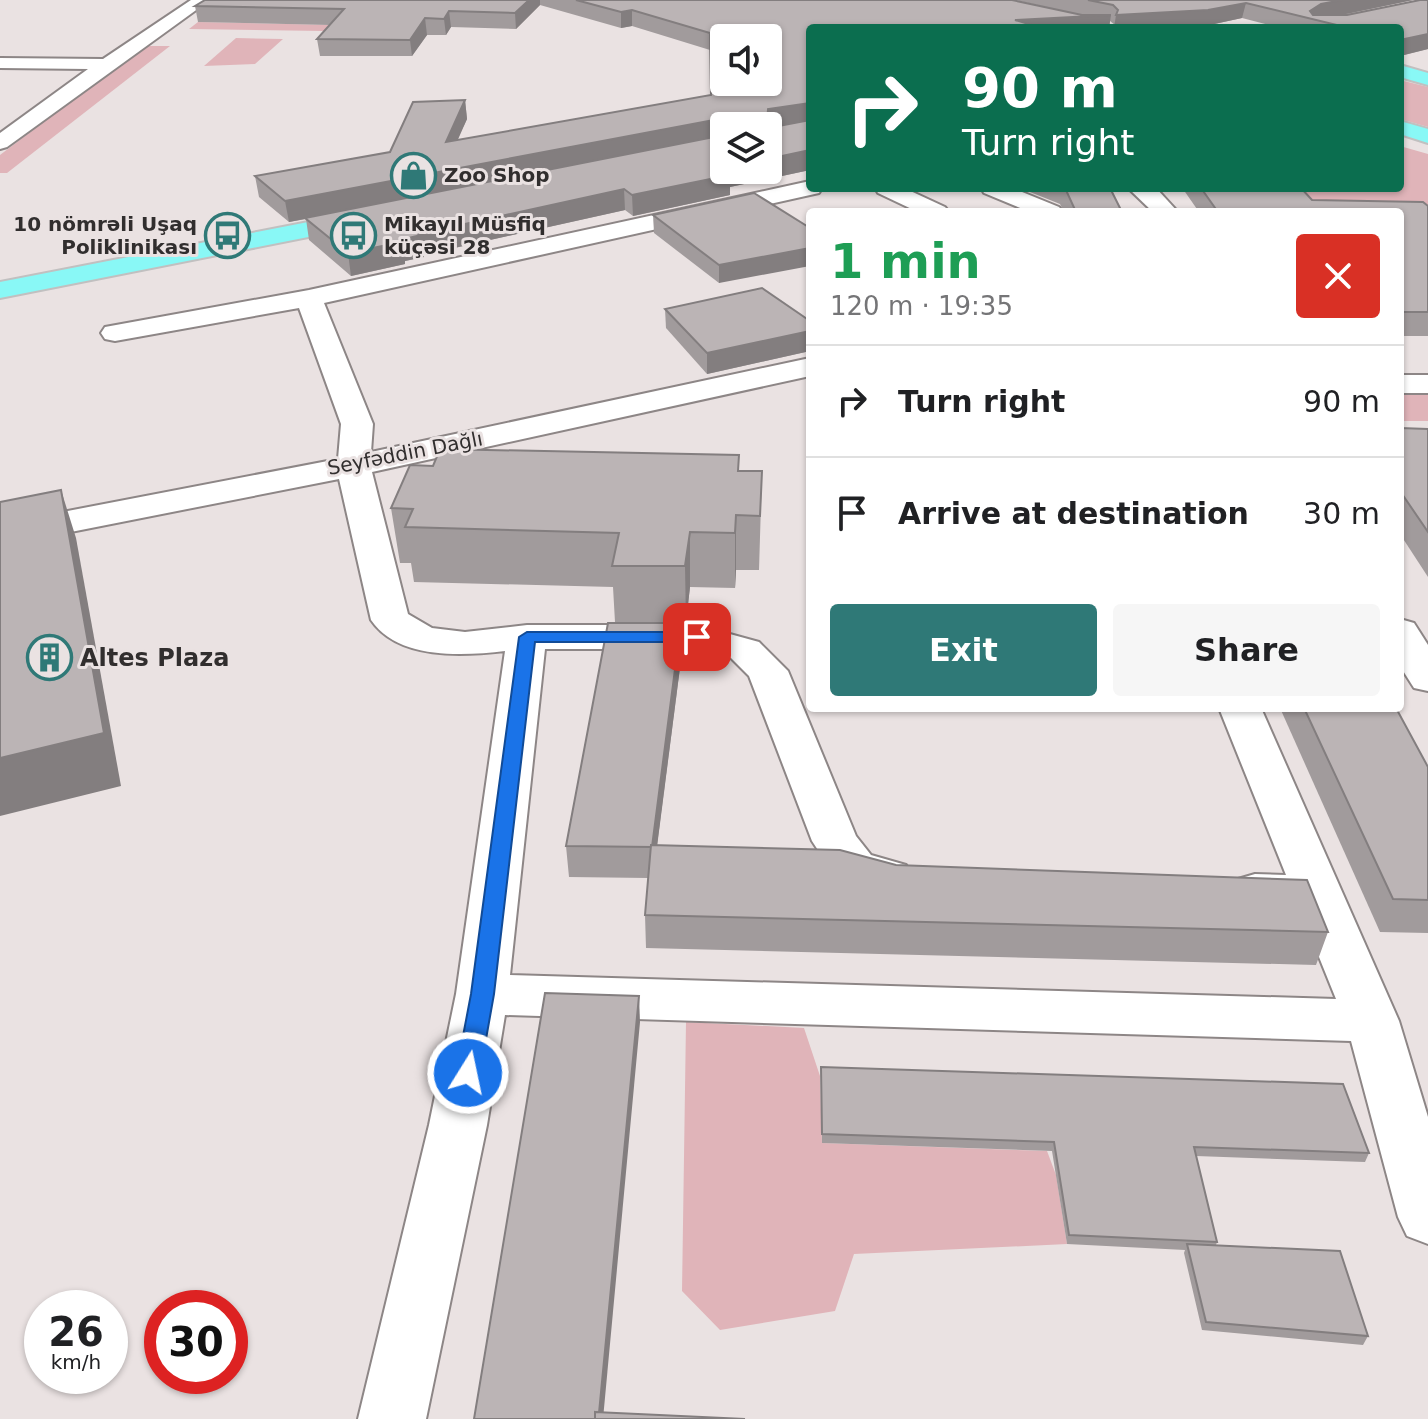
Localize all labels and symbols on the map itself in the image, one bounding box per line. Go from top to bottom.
shop icon: Zoo Shop [389,151,437,199]
place label: Zoo Shop [444,163,550,187]
bus stop icon: Mikayıl Müsfiq küçəsi 28 [329,211,377,259]
place label: 10 nömrəli Uşaq Poliklinikası [13,212,197,259]
bus stop icon: 10 nömrəli Uşaq Poliklinikası [204,212,252,260]
place label: Mikayıl Müsfiq küçəsi 28 [384,212,546,259]
street label: Seyfəddin Dağlı [325,426,485,480]
pin [663,603,731,671]
building icon: Altes Plaza [25,634,73,682]
place label: Altes Plaza [80,644,229,672]
position arrow [426,1031,510,1115]
speed limit sign: 30 [144,1290,248,1394]

